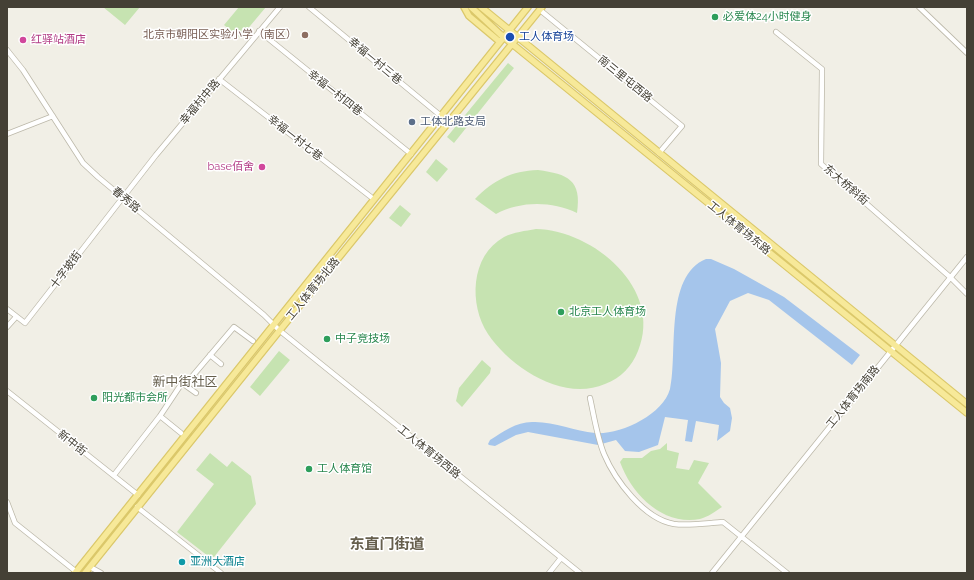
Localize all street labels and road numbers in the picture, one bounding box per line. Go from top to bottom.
street label: 幸福一村三巷 [345,35,405,87]
street label: 南三里屯西路 [595,53,655,105]
street label: 幸福一村四巷 [305,67,365,119]
street label: 幸福村中路 [177,77,223,127]
street label: 幸福一村七巷 [265,112,325,164]
street label: 东大桥斜街 [821,162,871,208]
street label: 春秀路 [109,184,143,216]
street label: 工人体育场东路 [705,199,773,257]
street label: 十字坡街 [47,248,85,292]
street label: 工人体育场北路 [284,255,342,323]
street label: 工人体育场南路 [824,363,882,431]
street label: 工人体育场西路 [395,423,463,481]
street label: 新中街 [55,427,89,459]

